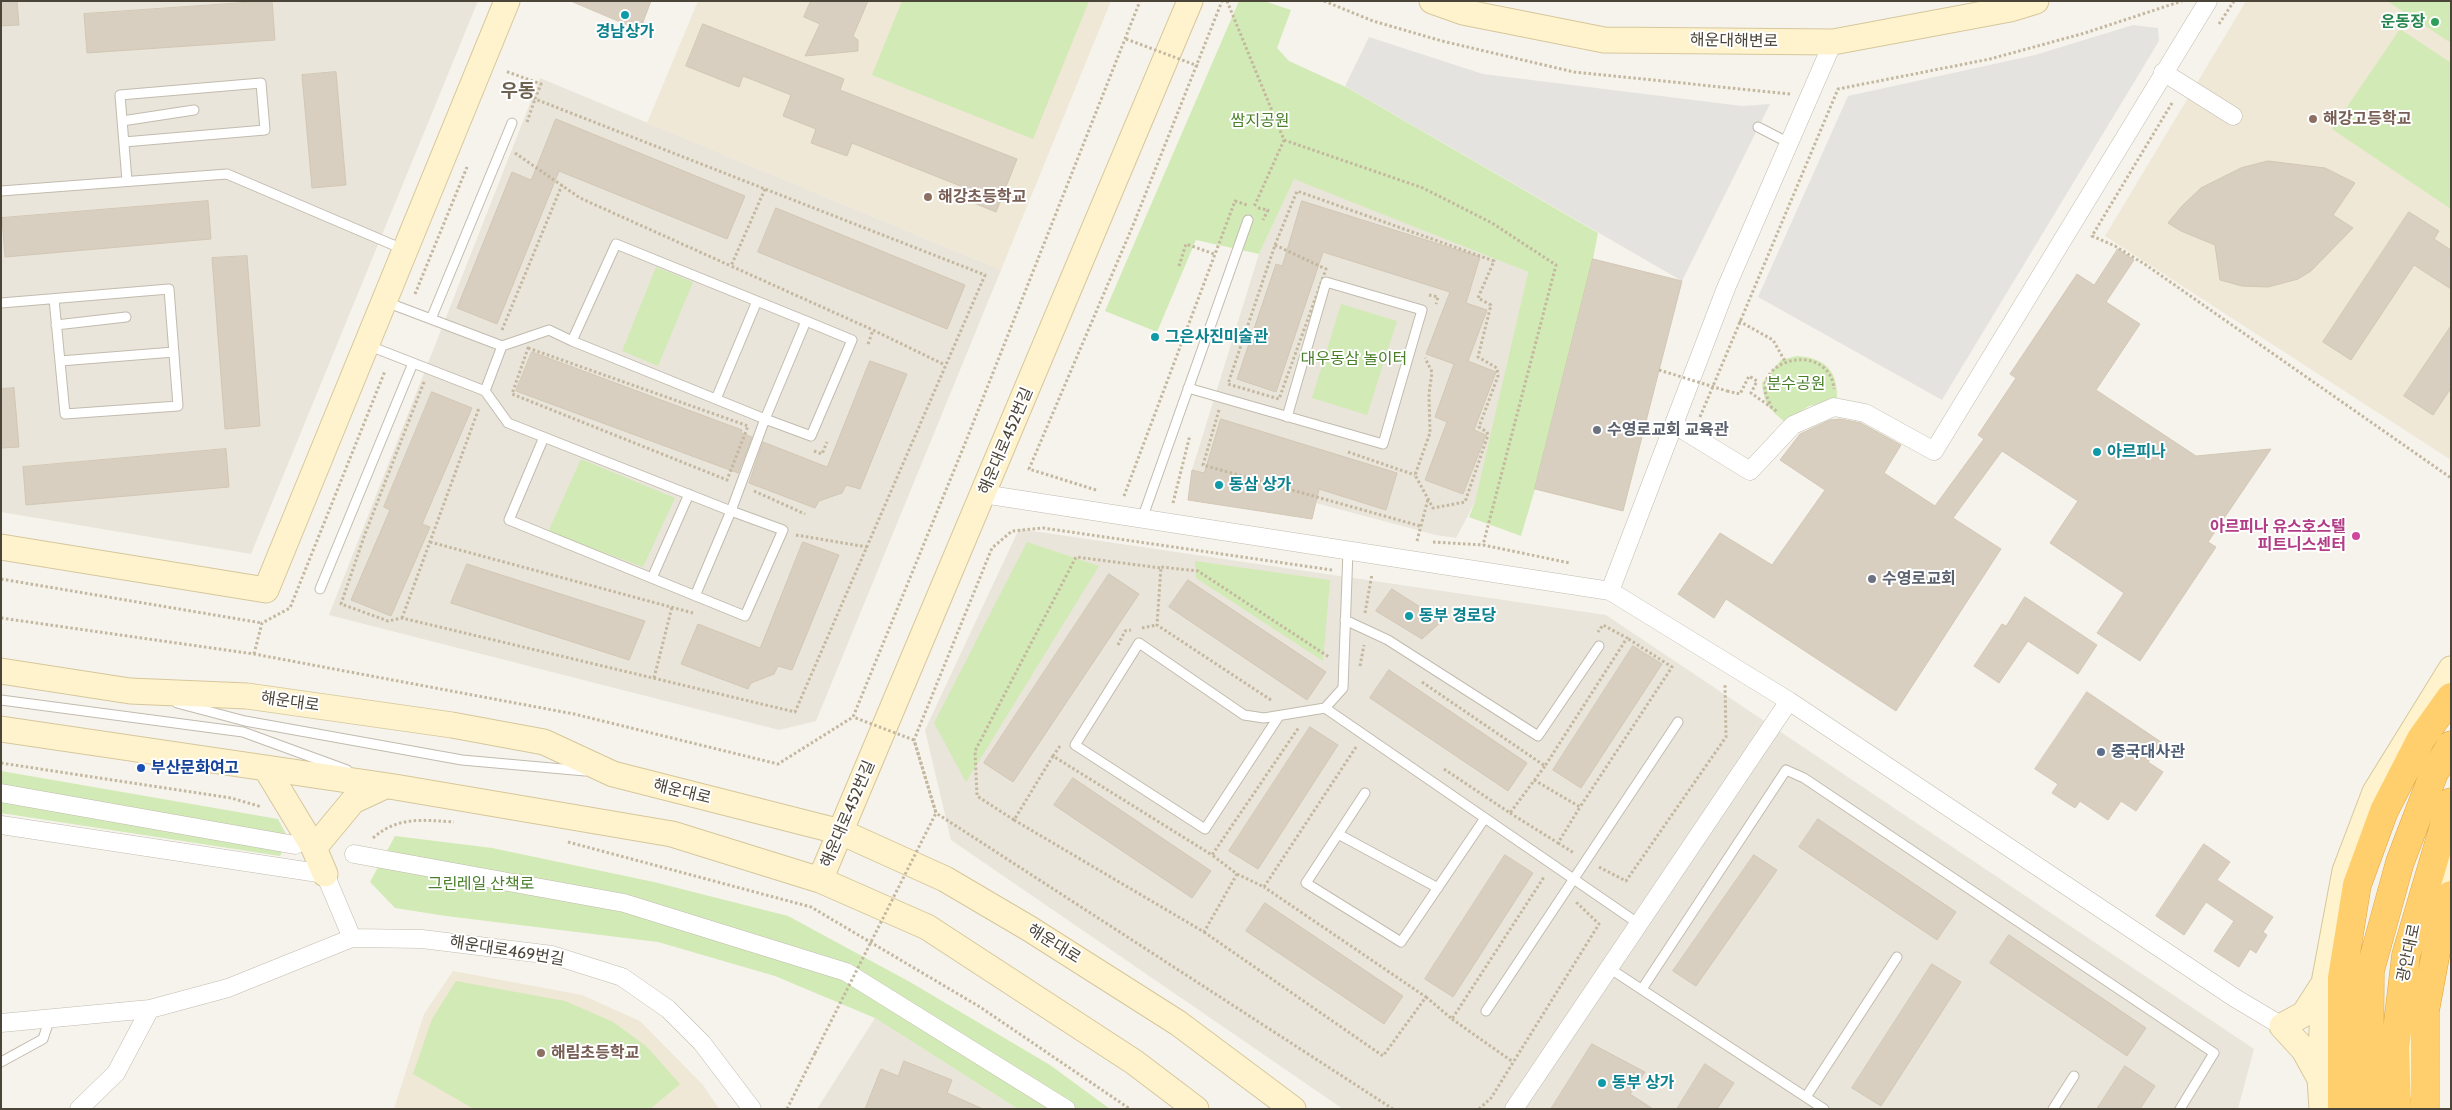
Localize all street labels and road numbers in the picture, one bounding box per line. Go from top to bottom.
street label: 해운대해변로 [1690,31,1778,51]
street label: 해운대로452번길 [975,385,1037,497]
street label: 해운대로 [260,688,320,716]
street label: 해운대로452번길 [817,758,879,870]
street label: 해운대로 [651,776,713,808]
street label: 해운대로 [1024,920,1084,968]
street label: 광안대로 [2393,922,2425,984]
street label: 해운대로469번길 [448,932,566,970]

